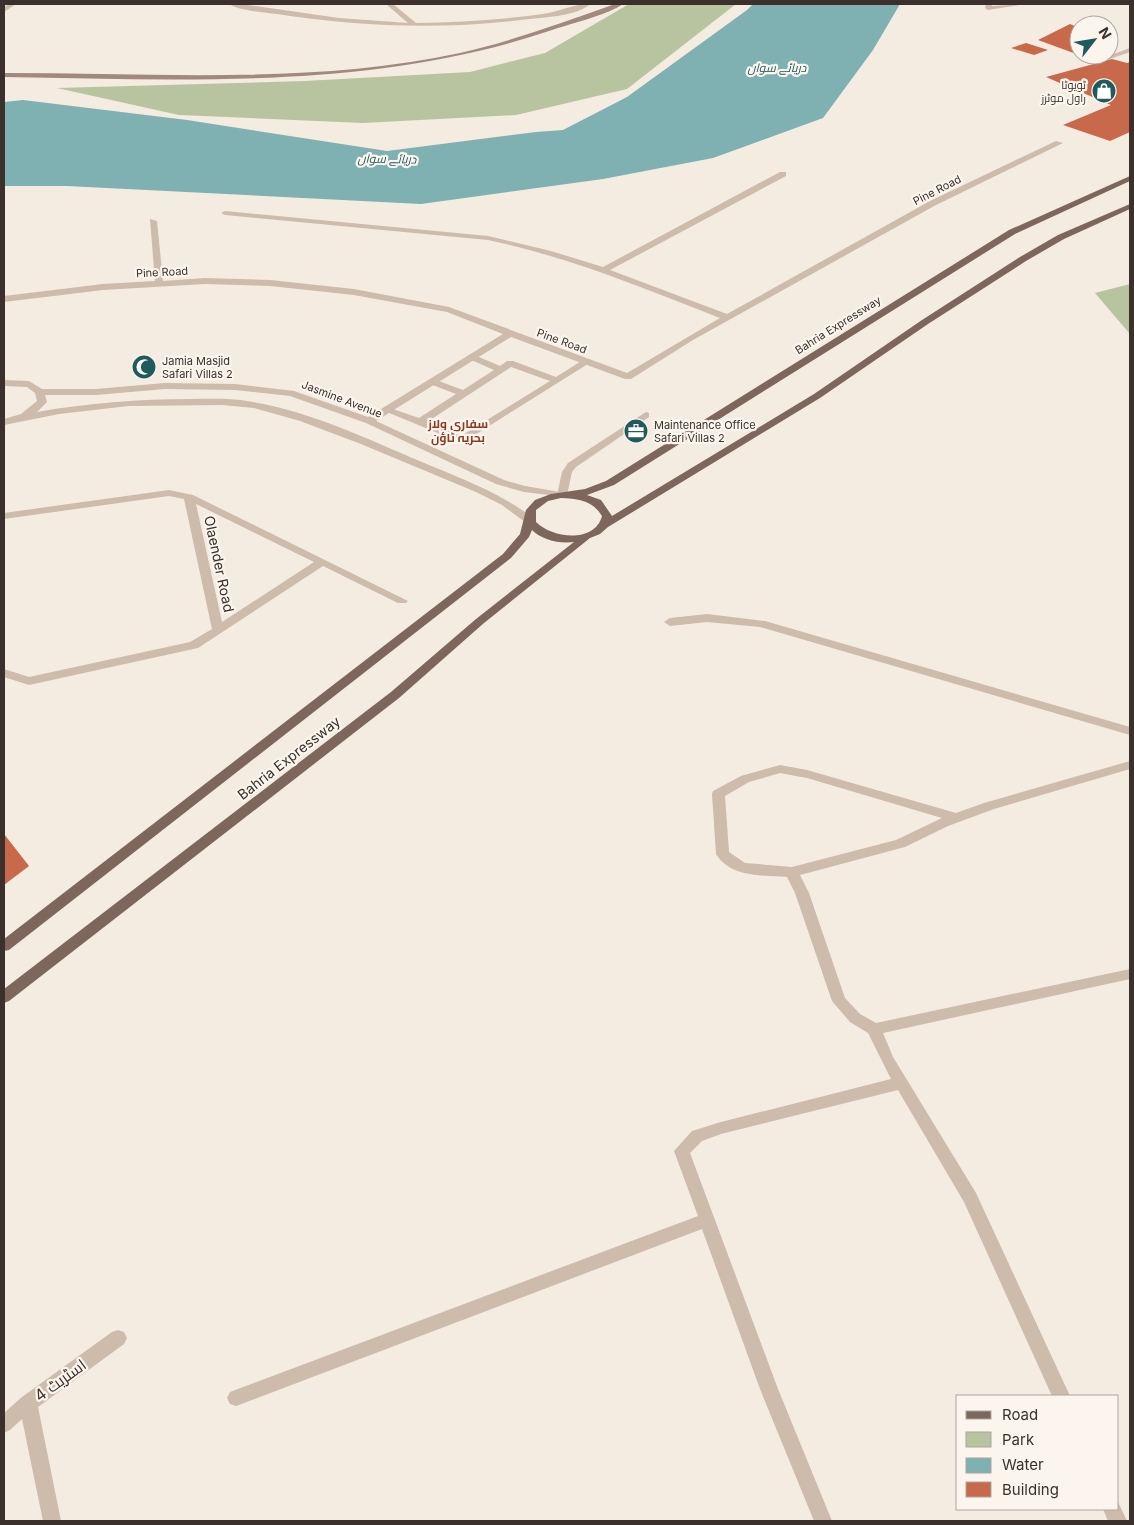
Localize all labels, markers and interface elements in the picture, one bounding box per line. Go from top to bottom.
north arrow [1069,15,1119,65]
text: N [1096,24,1116,42]
water label: دریائے سواں [748,60,808,75]
place label: ٹویوٹا راول موٹرز [1040,78,1086,105]
shop icon: ٹویوٹا راول موٹرز [1091,78,1117,104]
water label: دریائے سواں [357,150,418,167]
street label: Pine Road [911,172,963,208]
street label: Pine Road [136,264,188,280]
street label: Bahria Expressway [792,293,884,357]
street label: Pine Road [535,325,589,357]
mosque icon: Jamia Masjid Safari Villas 2 [131,354,157,380]
place label: Jamia Masjid Safari Villas 2 [162,354,233,381]
street label: Jasmine Avenue [300,377,384,421]
district label: سفاری ولاز بحریہ ٹاؤن [427,416,488,446]
office icon: Maintenance Office Safari Villas 2 [623,418,649,444]
place label: Maintenance Office Safari Villas 2 [654,418,756,445]
street label: Olaender Road [201,514,238,614]
street label: Bahria Expressway [234,712,344,803]
street label: اسٹریٹ 4 [30,1355,90,1405]
legend [956,1395,1119,1510]
text: Road [1002,1405,1038,1424]
text: Park [1002,1430,1035,1449]
text: Water [1002,1455,1044,1474]
text: Building [1002,1480,1059,1499]

